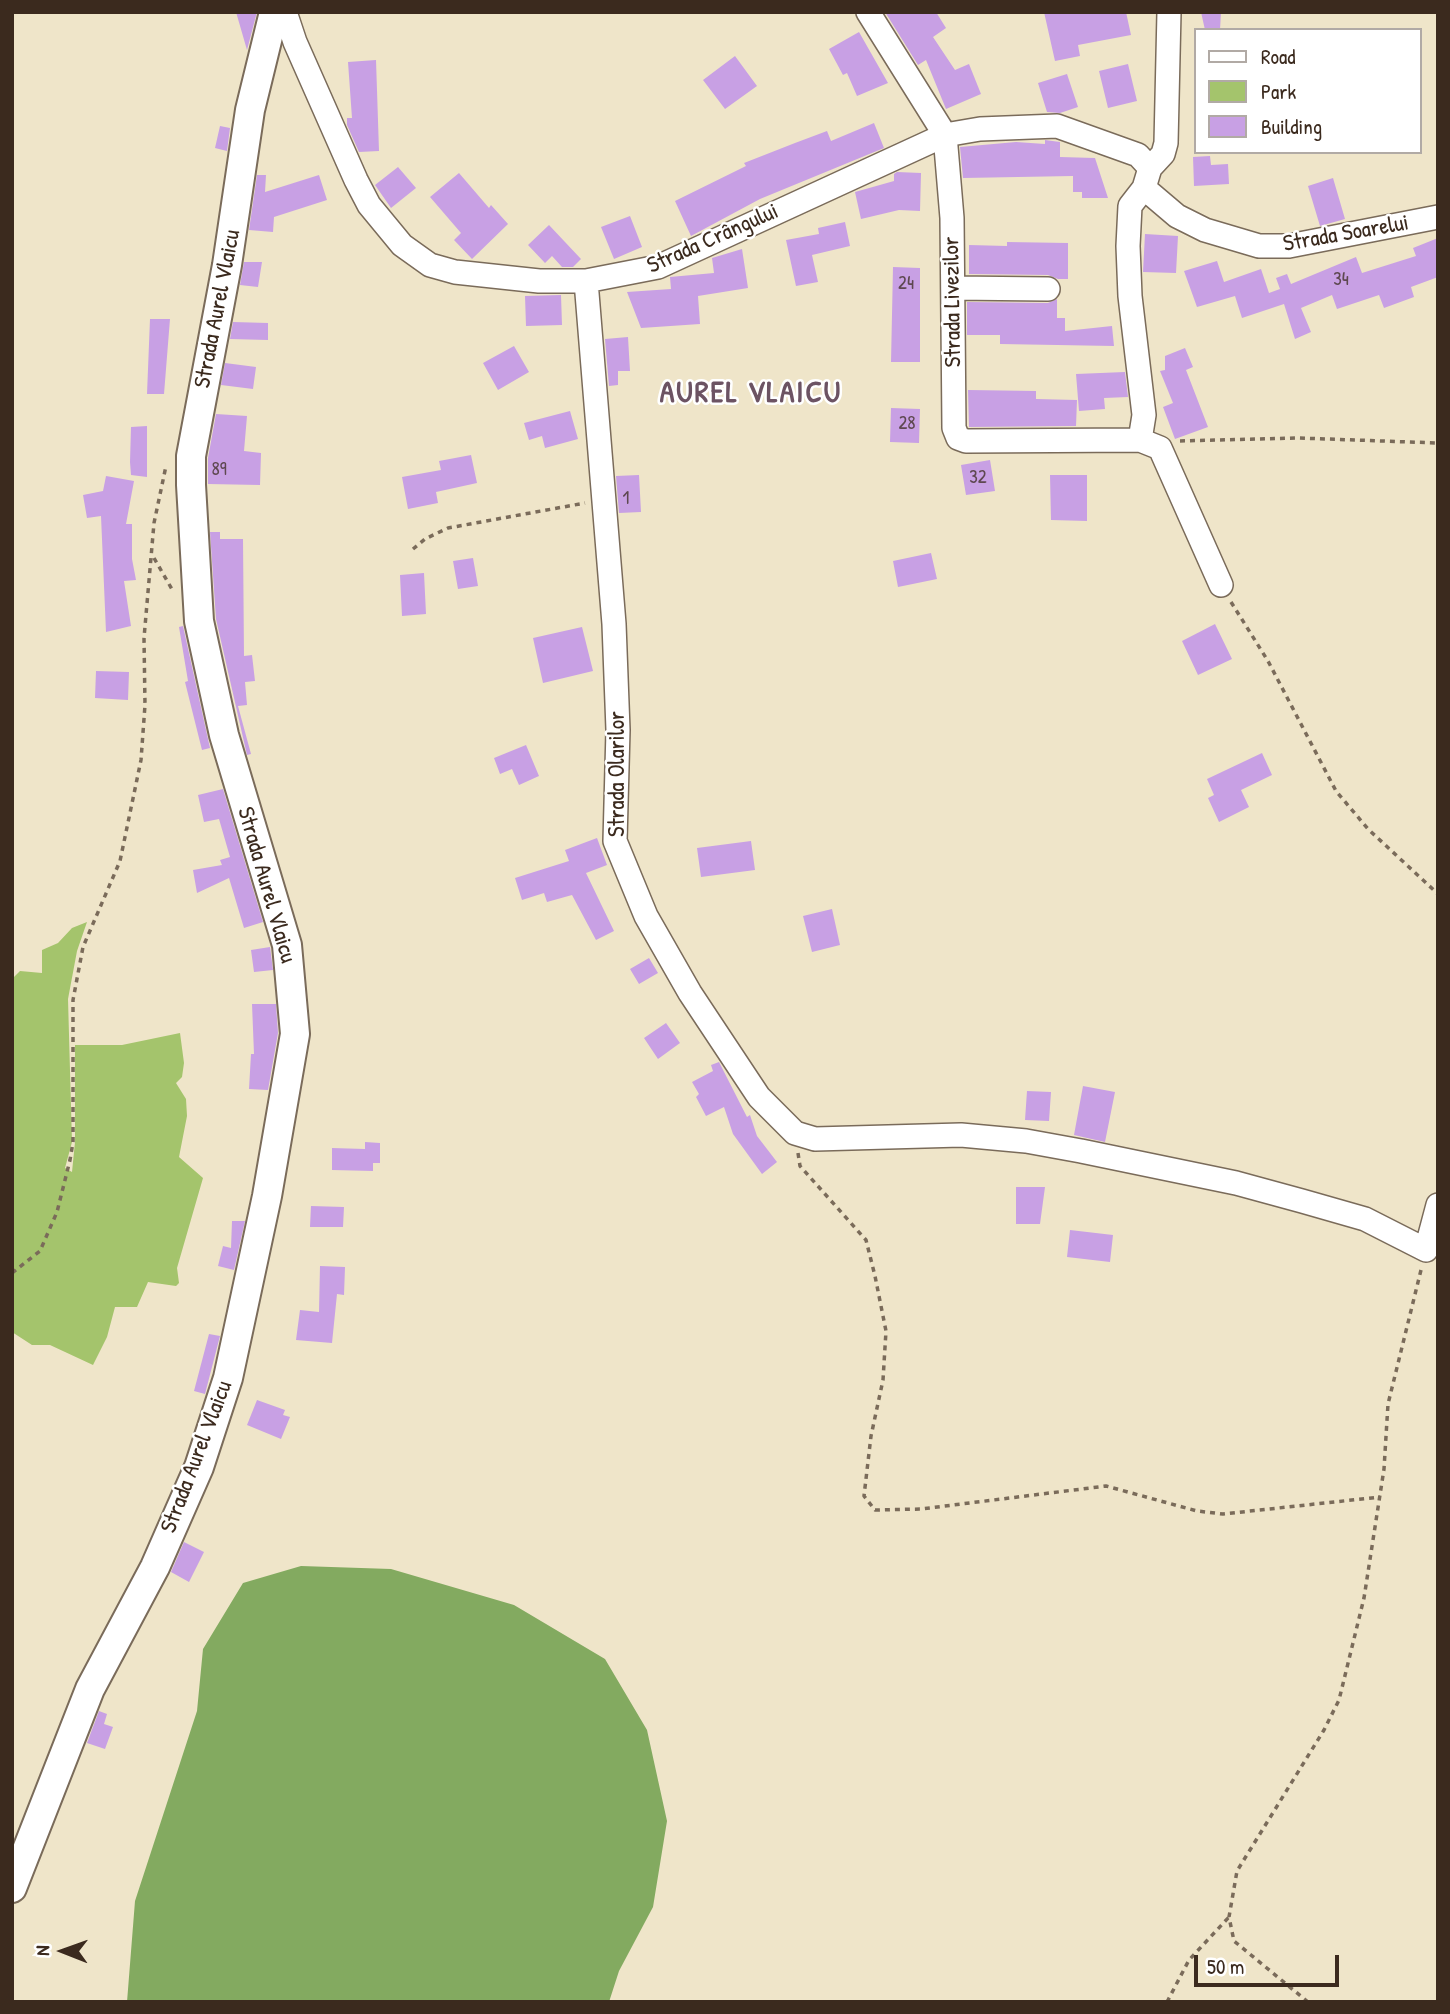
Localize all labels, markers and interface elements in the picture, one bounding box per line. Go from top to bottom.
legend [1194,28,1422,154]
text: Road [1261,42,1295,71]
text: Park [1261,77,1296,106]
text: Building [1261,112,1322,141]
street label: Strada Crângului [643,198,783,280]
street label: Strada Soarelui [1281,209,1411,259]
street label: Strada Aurel Vlaicu [189,227,247,391]
street label: Strada Livezilor [938,236,968,368]
house number: 34 [1333,269,1349,291]
house number: 24 [898,273,914,295]
district label: AUREL VLAICU [661,376,841,412]
house number: 28 [898,413,916,435]
house number: 89 [211,459,227,481]
house number: 32 [969,467,987,489]
house number: 1 [623,488,629,510]
street label: Strada Olarilor [604,711,632,837]
street label: Strada Aurel Vlaicu [231,804,301,966]
street label: Strada Aurel Vlaicu [155,1377,239,1537]
north arrow [28,1916,98,1986]
scale bar [1198,1940,1343,1984]
text: N [29,1945,55,1956]
text: 50 m [1207,1952,1244,1981]

